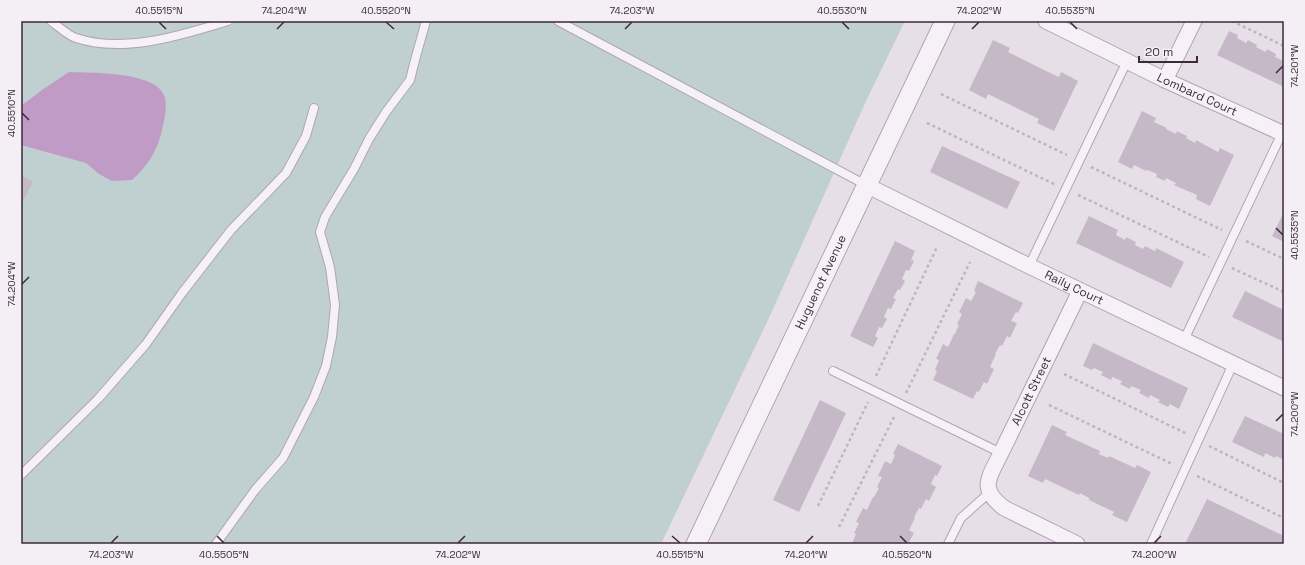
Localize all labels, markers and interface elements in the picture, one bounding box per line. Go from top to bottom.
text: 40.5515°N [135,4,183,17]
text: 74.204°W [261,4,307,17]
text: 40.5520°N [361,4,411,17]
text: 74.203°W [610,4,655,17]
text: 40.5530°N [817,4,867,17]
text: 74.202°W [957,4,1002,17]
text: 40.5535°N [1045,4,1095,17]
scale bar [1139,38,1197,64]
text: 20 m [1145,44,1173,60]
text: 74.201°W [1288,44,1301,88]
street label: Lombard Court [1154,69,1240,120]
text: 40.5510°N [5,89,18,137]
text: 40.5535°N [1288,210,1301,260]
street label: Huguenot Avenue [791,232,850,332]
text: 74.204°W [5,261,18,307]
street label: Raily Court [1042,267,1106,308]
street label: Alcott Street [1008,354,1055,428]
text: 74.200°W [1288,391,1301,437]
text: 74.203°W [89,548,134,561]
text: 40.5505°N [199,548,249,561]
text: 74.202°W [436,548,481,561]
text: 40.5515°N [656,548,704,561]
text: 74.201°W [784,548,828,561]
text: 40.5520°N [882,548,932,561]
text: 74.200°W [1131,548,1177,561]

